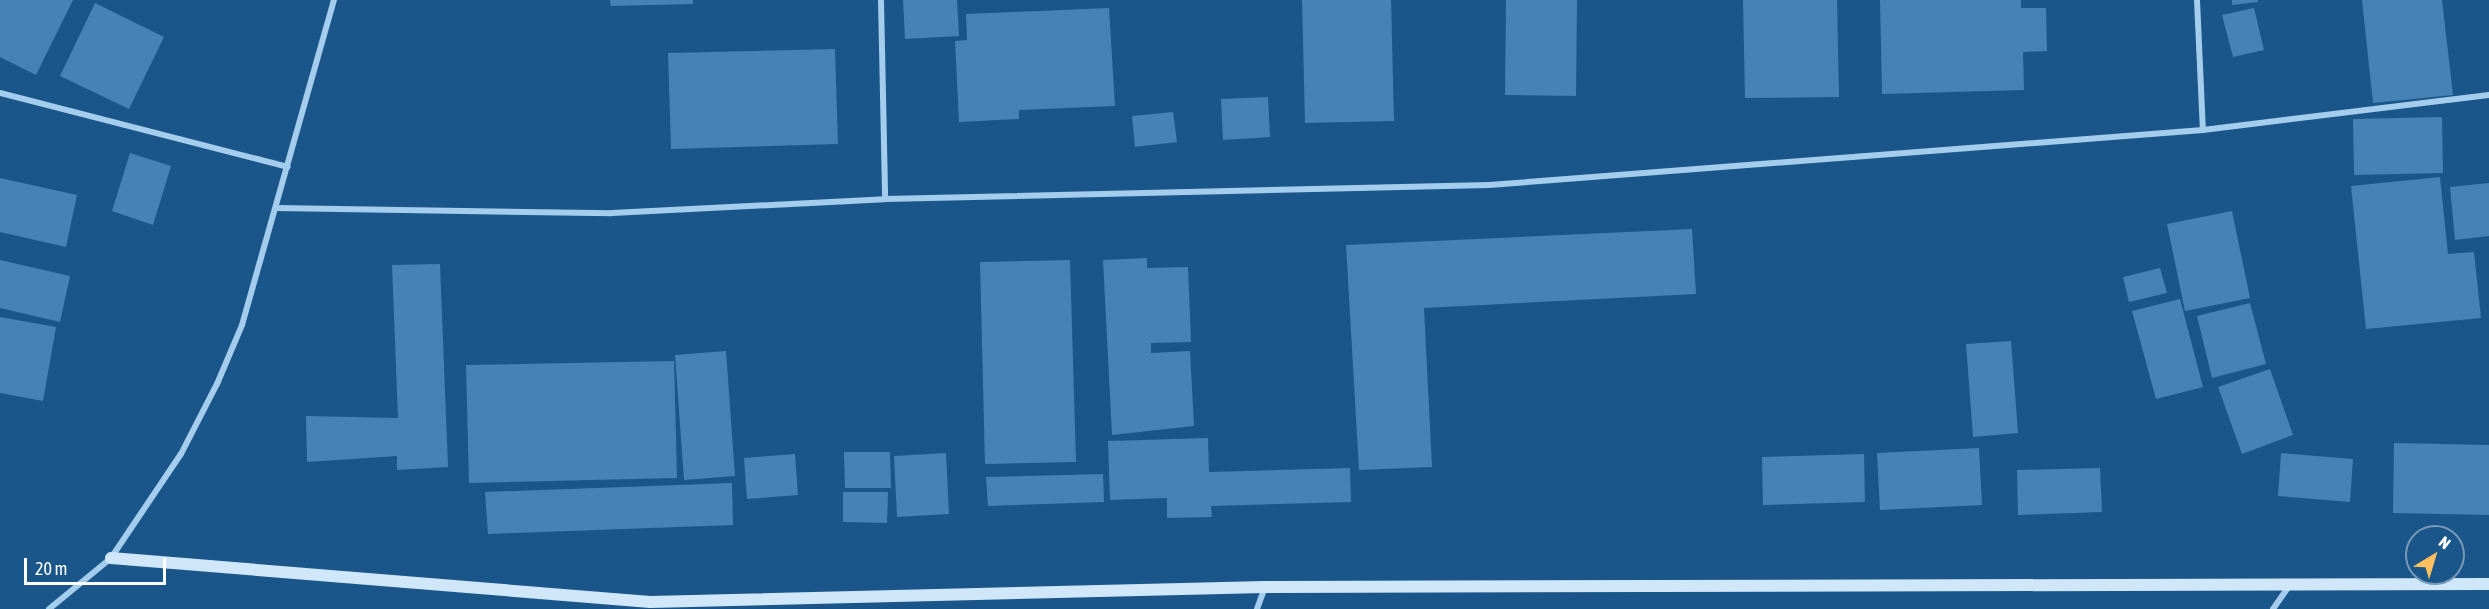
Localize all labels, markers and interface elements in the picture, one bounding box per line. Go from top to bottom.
north arrow [2405,525,2465,585]
text: N [2436,532,2454,552]
scale bar [27,546,170,584]
text: 20 m [35,558,67,579]

